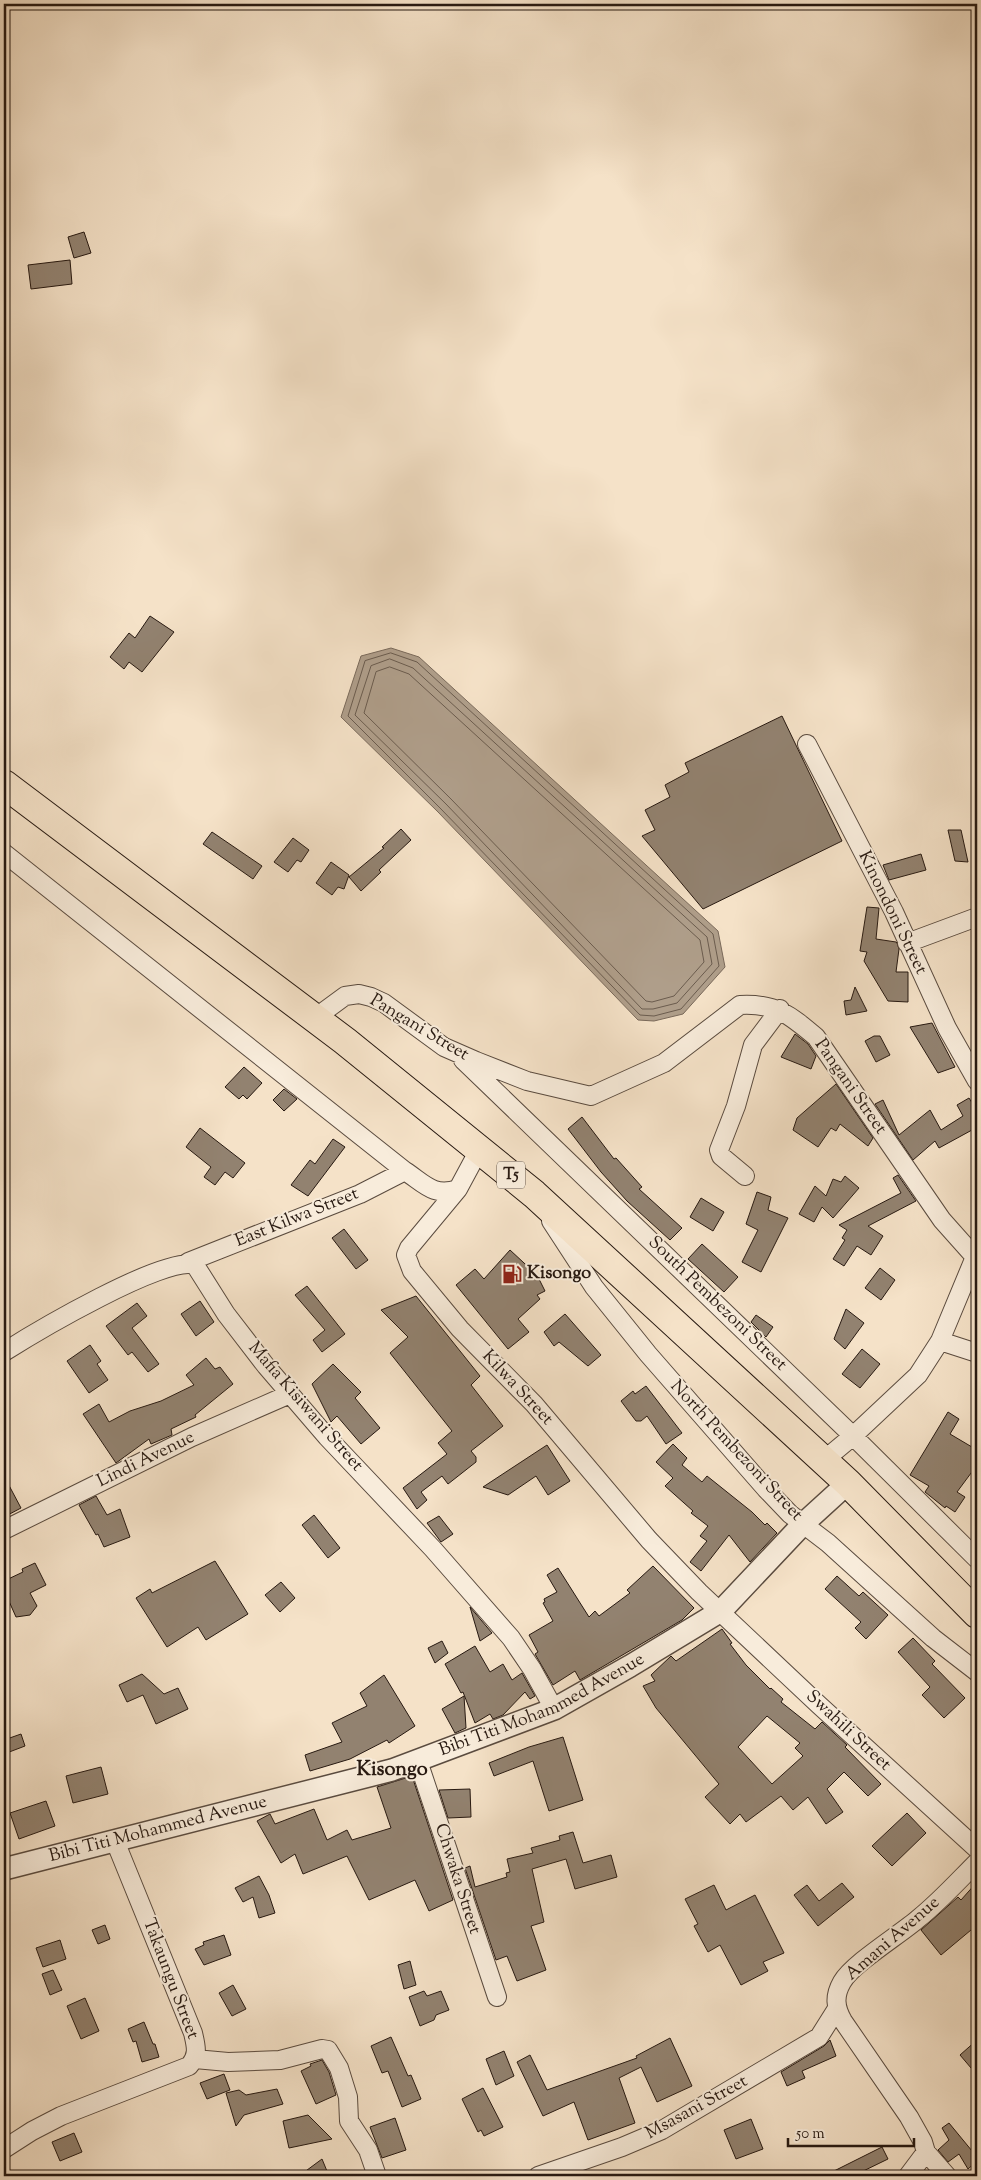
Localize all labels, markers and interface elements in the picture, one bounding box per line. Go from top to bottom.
street label: Kinondoni Street [851,847,933,979]
street label: Pangani Street [364,988,474,1068]
street label: Pangani Street [807,1034,893,1140]
road number: T5 [497,1162,525,1188]
street label: East Kilwa Street [231,1181,363,1255]
street label: South Pembezoni Street [641,1230,793,1378]
place label: Kisongo [527,1261,591,1287]
fuel station icon: Kisongo [501,1263,523,1285]
street label: Mafia Kisiwani Street [241,1336,369,1478]
street label: Kilwa Street [475,1344,559,1432]
street label: North Pembezoni Street [664,1375,808,1527]
street label: Lindi Avenue [93,1425,199,1495]
street label: Bibi Titi Mohammed Avenue [436,1647,650,1764]
street label: Swahili Street [799,1684,897,1778]
district label: Kisongo [356,1756,428,1785]
street label: Bibi Titi Mohammed Avenue [46,1789,270,1870]
street label: Chwaka Street [427,1820,487,1938]
street label: Amani Avenue [840,1891,946,1987]
street label: Takaungu Street [135,1915,205,2043]
street label: Msasani Street [641,2069,753,2147]
scale bar [788,2115,915,2147]
text: 50 m [795,2124,825,2145]

